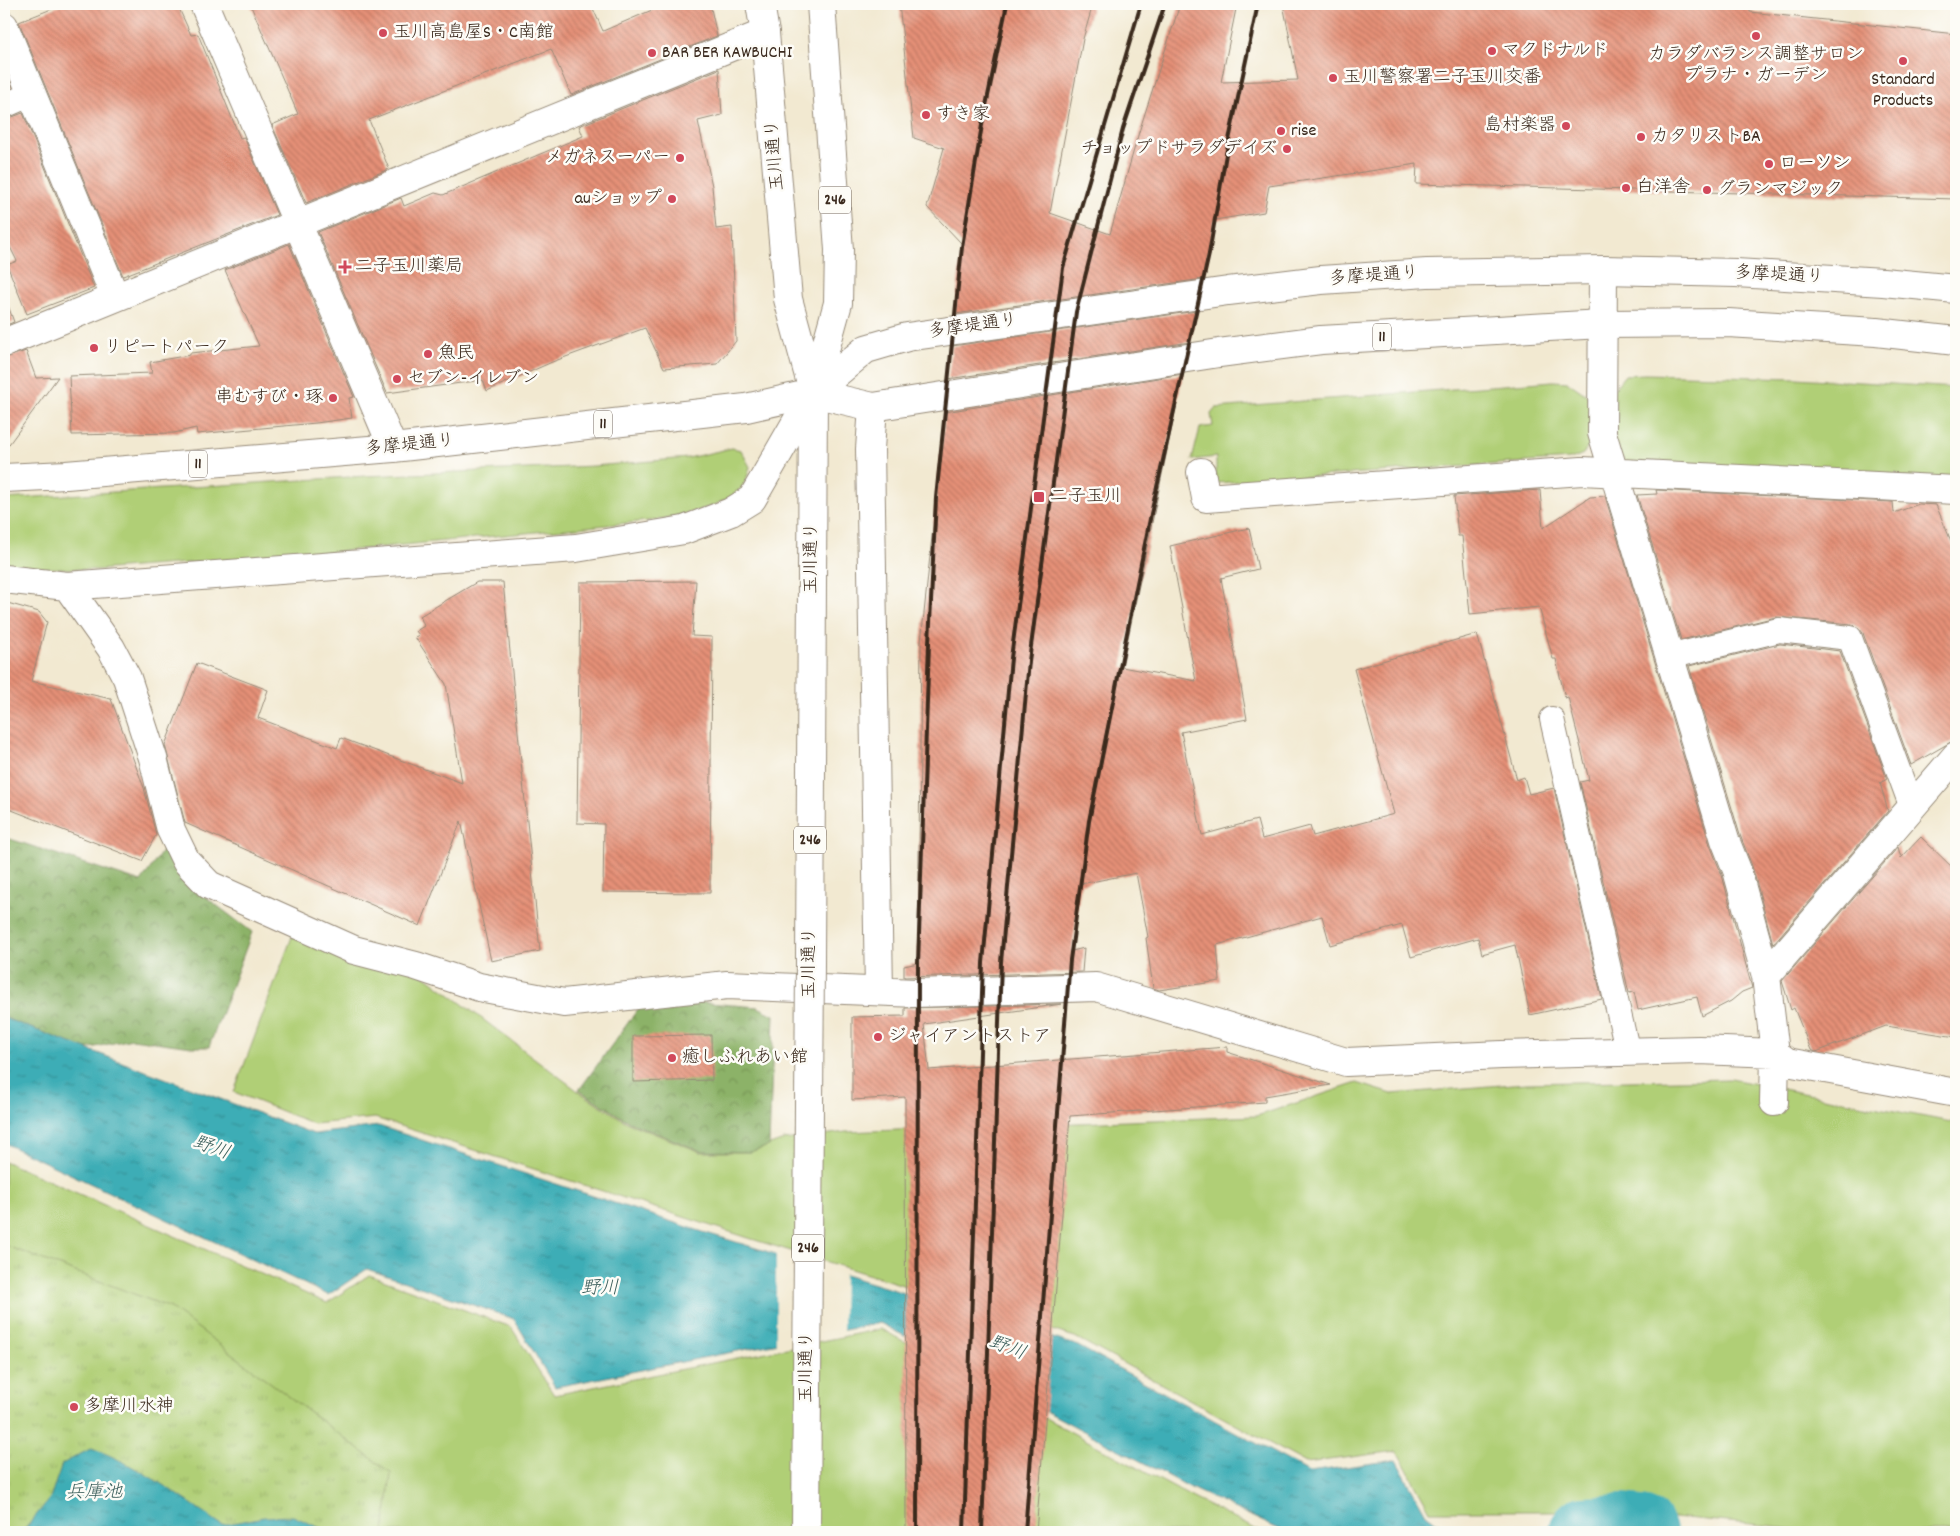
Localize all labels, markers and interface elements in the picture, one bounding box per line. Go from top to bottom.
place label: 玉川高島屋S・C南館 [393,21,554,46]
marker: 玉川高島屋S・C南館 [377,27,389,39]
marker: カラダバランス調整サロン プラナ・ガーデン [1750,30,1762,42]
place label: マクドナルド [1502,39,1609,64]
place label: BAR BER KAWBUCHI [662,41,793,66]
place label: カラダバランス調整サロン プラナ・ガーデン [1648,43,1864,89]
marker: マクドナルド [1486,45,1498,57]
marker: BAR BER KAWBUCHI [646,47,658,59]
marker: Standard Products [1897,55,1909,67]
place label: 玉川警察署二子玉川交番 [1343,66,1541,91]
place label: Standard Products [1871,68,1935,114]
marker: 玉川警察署二子玉川交番 [1327,72,1339,84]
place label: すき家 [936,103,990,128]
marker: すき家 [920,109,932,121]
place label: 島村楽器 [1484,114,1556,139]
street label: 玉川通り [760,118,792,192]
place label: rise [1291,119,1317,144]
marker: 島村楽器 [1560,120,1572,132]
marker: rise [1275,125,1287,137]
place label: カタリストBA [1651,125,1761,150]
marker: カタリストBA [1635,131,1647,143]
place label: チョップドサラダデイズ [1080,137,1277,162]
marker: チョップドサラダデイズ [1281,143,1293,155]
place label: メガネスーパー [545,146,670,171]
marker: メガネスーパー [674,152,686,164]
place label: ローソン [1779,152,1851,177]
marker: ローソン [1763,158,1775,170]
place label: 白洋舎 [1636,176,1690,201]
place label: グランマジック [1717,178,1843,203]
marker: 白洋舎 [1620,182,1632,194]
marker: グランマジック [1701,184,1713,196]
road number: 246 [819,186,851,214]
place label: auショップ [575,187,662,212]
marker: auショップ [666,193,678,205]
place label: 二子玉川薬局 [355,255,463,280]
marker: 二子玉川薬局 [339,261,351,273]
street label: 多摩堤通り [1328,261,1420,293]
street label: 多摩堤通り [1733,261,1825,291]
street label: 多摩堤通り [927,308,1019,346]
road number: 11 [1373,324,1391,351]
place label: リピートパーク [104,336,229,361]
marker: リピートパーク [88,342,100,354]
place label: 魚民 [438,342,474,367]
marker: 魚民 [422,348,434,360]
place label: セブン-イレブン [407,367,539,392]
marker: セブン-イレブン [391,373,403,385]
place label: 串むすび・琢 [215,386,323,411]
marker: 串むすび・琢 [327,392,339,404]
road number: 11 [594,410,612,438]
street label: 多摩堤通り [364,429,456,463]
road number: 11 [189,450,207,478]
place label: 二子玉川 [1050,485,1122,510]
marker: 二子玉川 [1032,490,1046,504]
street label: 玉川通り [800,522,825,594]
road number: 246 [794,826,826,854]
street label: 玉川通り [798,927,823,999]
place label: ジャイアントストア [888,1025,1051,1050]
marker: ジャイアントストア [872,1031,884,1043]
place label: 癒しふれあい館 [682,1046,808,1071]
marker: 癒しふれあい館 [666,1052,678,1064]
water label: 野川 [189,1130,233,1168]
road number: 246 [792,1234,824,1262]
water label: 野川 [581,1276,619,1303]
water label: 野川 [984,1330,1030,1368]
street label: 玉川通り [795,1331,820,1403]
place label: 多摩川水神 [84,1395,174,1420]
marker: 多摩川水神 [68,1401,80,1413]
water label: 兵庫池 [65,1480,123,1507]

